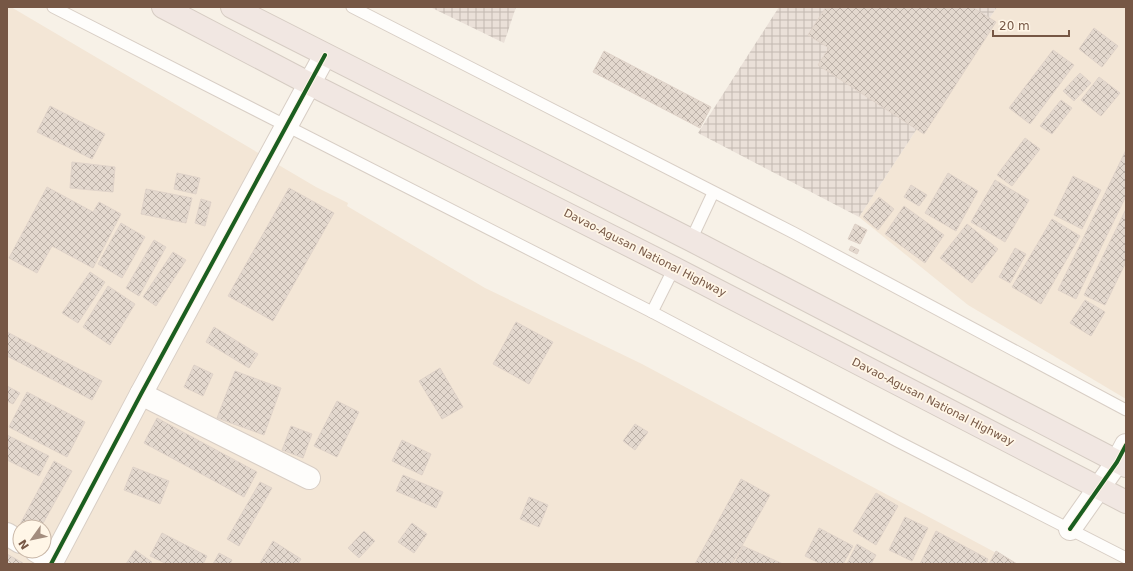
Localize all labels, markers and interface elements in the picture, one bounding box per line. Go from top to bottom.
scale bar [993,12,1069,38]
text: 20 m [999,19,1030,33]
street label: Davao-Agusan National Highway [562,206,729,300]
street label: Davao-Agusan National Highway [850,355,1017,449]
north arrow [12,519,52,559]
text: N [16,537,32,552]

